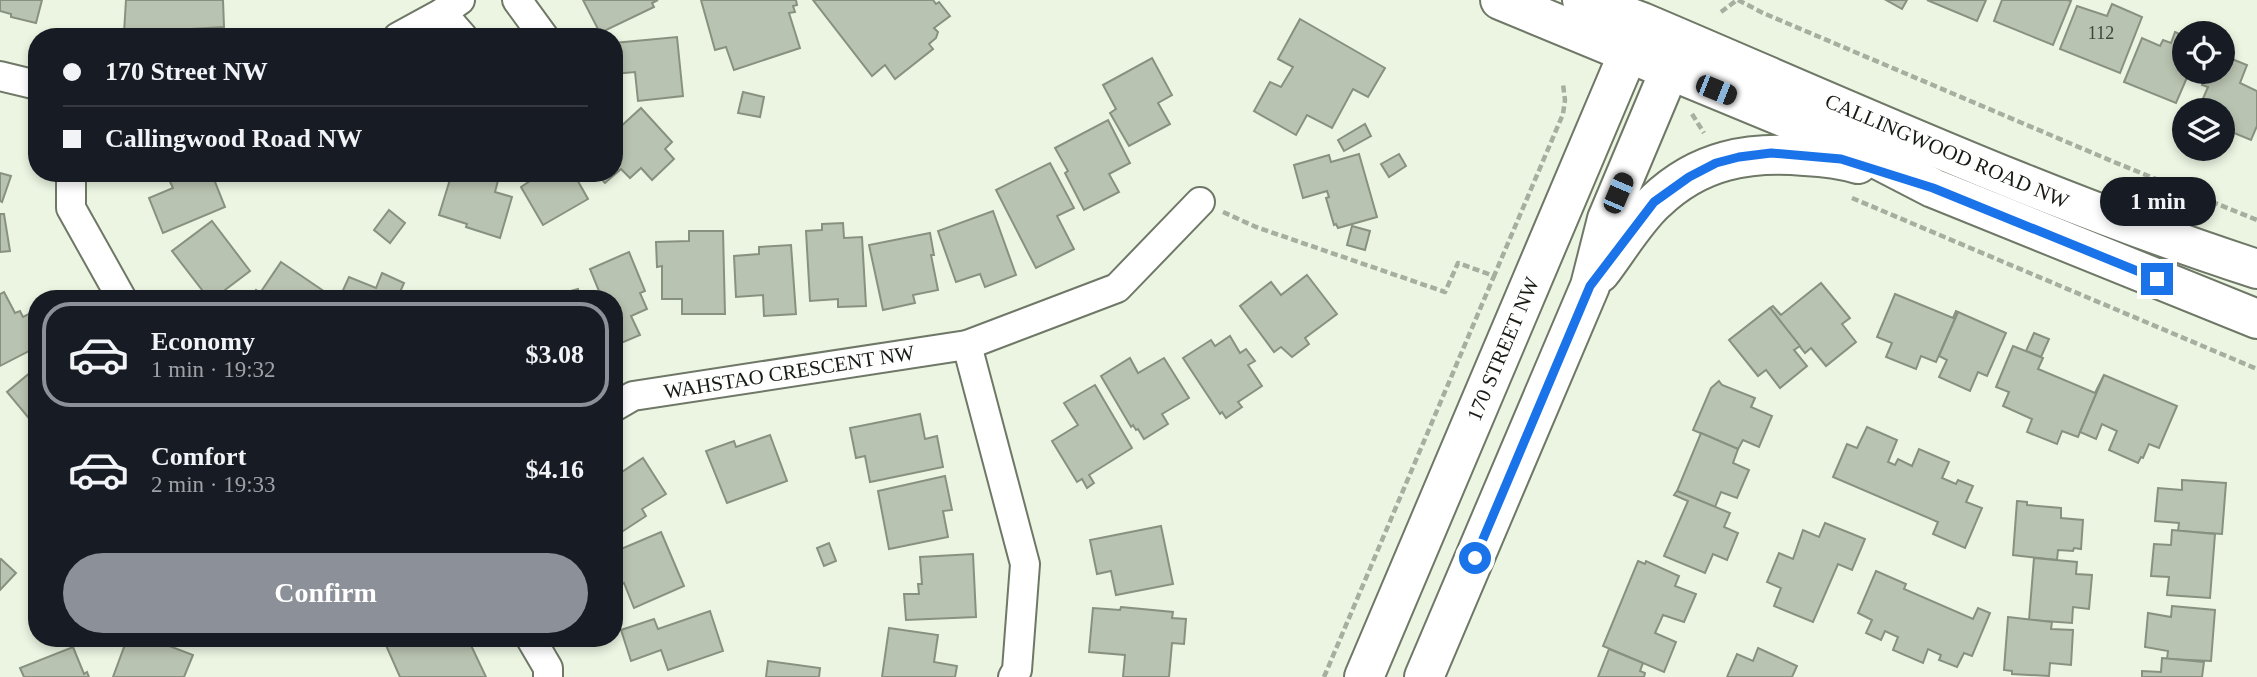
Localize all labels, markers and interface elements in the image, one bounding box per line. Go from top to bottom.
map controls [2172,21,2235,161]
button: locate [2172,21,2235,84]
house number: 112 [2088,23,2114,43]
text: 170 Street NW [105,57,268,86]
car [1693,72,1740,108]
street label: CALLINGWOOD ROAD NW [1822,89,2073,213]
button: layers [2172,98,2235,161]
text: Callingwood Road NW [105,124,362,153]
car [1601,170,1636,216]
callout: 1 min [2099,177,2215,226]
text: 1 min [2130,189,2186,214]
route end [2141,263,2173,295]
street label: 170 STREET NW [1462,273,1544,424]
icon: car [67,323,130,386]
text: Economy [151,327,255,356]
text: $3.08 [526,340,584,369]
street label: WAHSTAO CRESCENT NW [662,340,916,404]
text: 1 min · 19:32 [151,357,276,382]
icon: car [67,438,130,501]
text: Comfort [151,442,246,471]
text: $4.16 [526,455,584,484]
text: 2 min · 19:33 [151,472,276,497]
route start [1459,542,1491,574]
button: Confirm [63,553,588,633]

